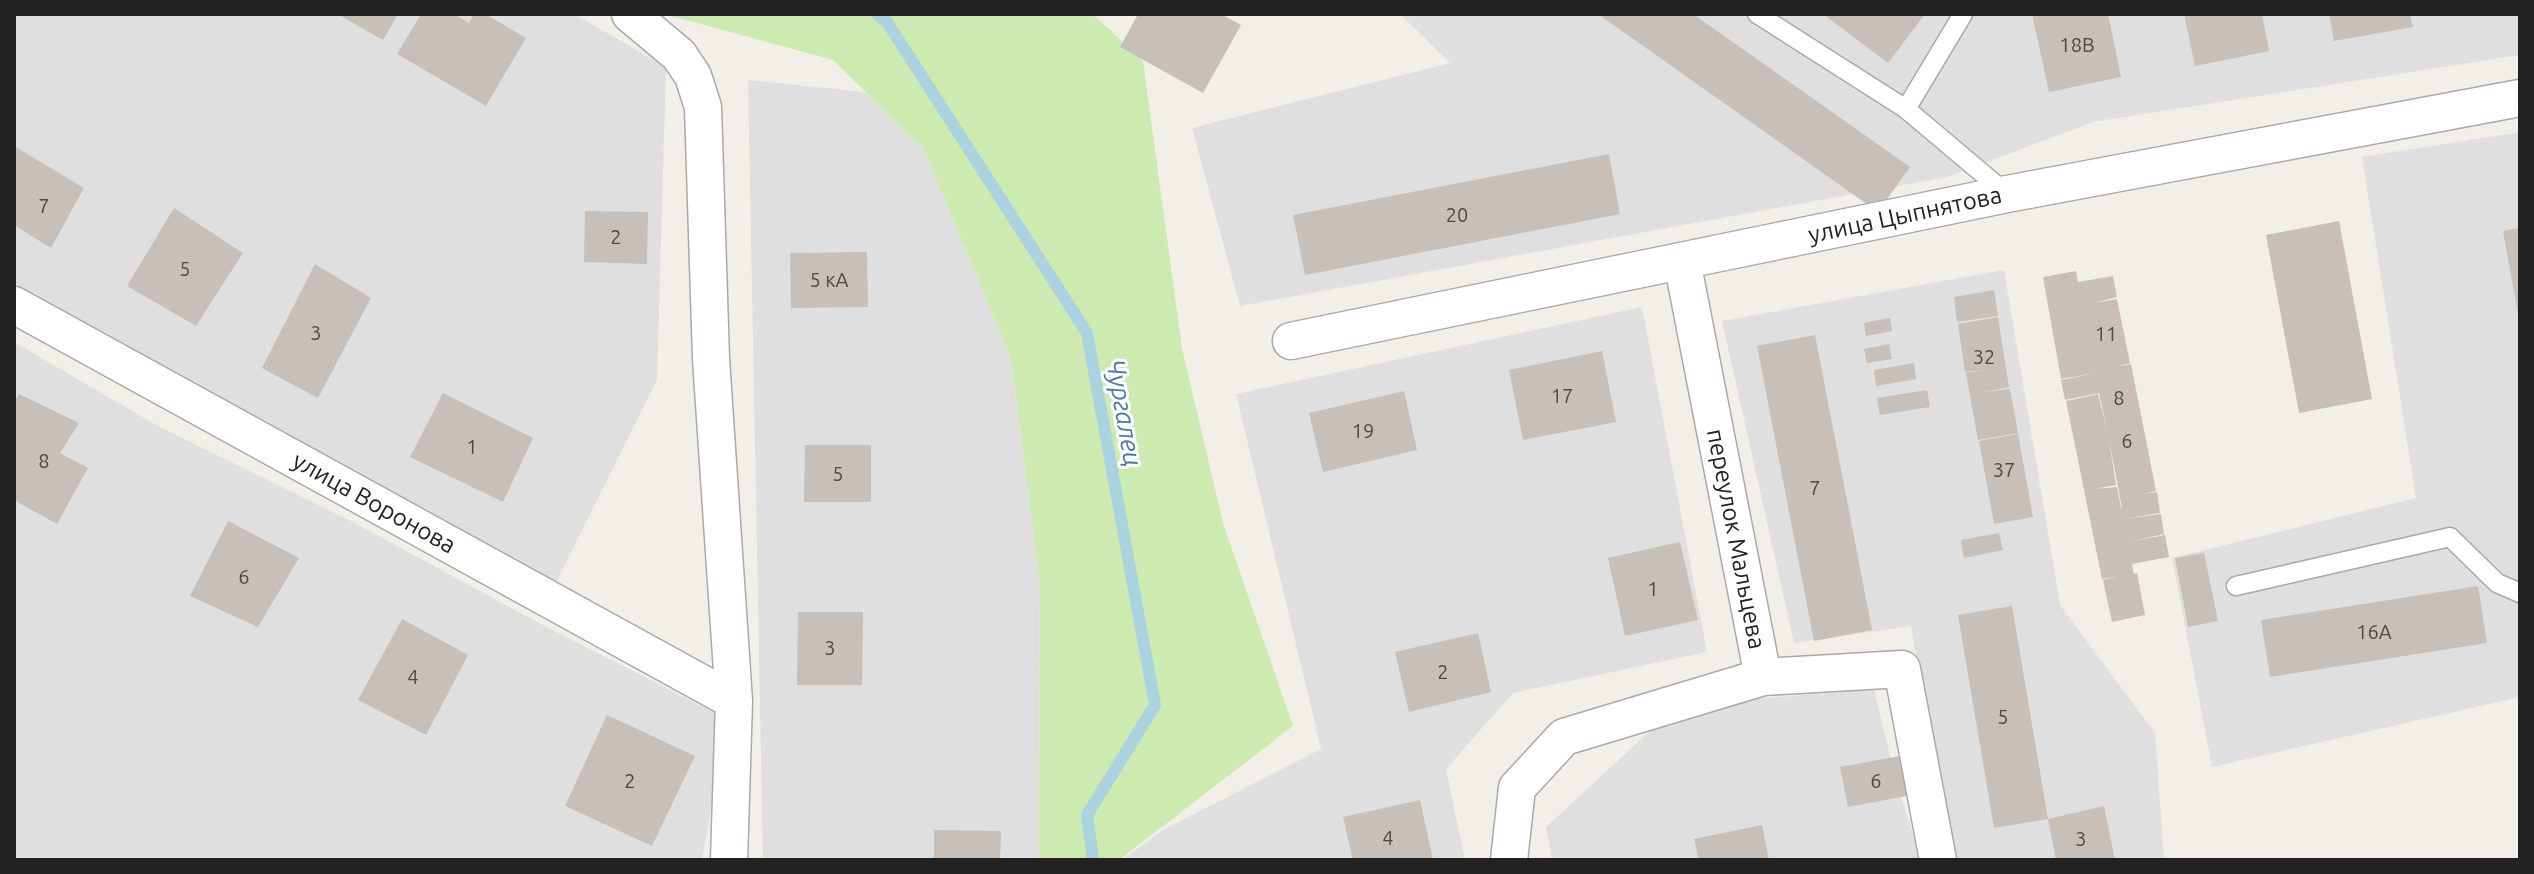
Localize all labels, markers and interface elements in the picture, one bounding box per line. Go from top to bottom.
house number: 18В [2059,33,2095,57]
street label: улица Цыпнятова [1806,180,2004,250]
house number: 7 [38,194,50,218]
house number: 20 [1446,203,1468,227]
house number: 2 [610,225,622,249]
house number: 5 [179,257,191,281]
house number: 5 кА [809,268,849,292]
house number: 3 [310,321,322,345]
house number: 11 [2095,322,2117,346]
house number: 32 [1973,345,1995,369]
water label: Чургалец [1099,357,1149,469]
house number: 17 [1551,384,1573,408]
house number: 8 [2113,386,2125,410]
house number: 19 [1352,419,1374,443]
street label: переулок Мальцева [1701,426,1771,652]
house number: 6 [2121,429,2133,453]
house number: 1 [466,435,478,459]
street label: улица Воронова [287,446,461,560]
house number: 8 [38,449,50,473]
house number: 37 [1993,458,2015,482]
house number: 5 [832,462,844,486]
house number: 7 [1809,476,1821,500]
house number: 6 [238,565,250,589]
house number: 1 [1647,577,1659,601]
house number: 16А [2356,620,2392,644]
house number: 3 [824,636,836,660]
house number: 2 [1437,660,1449,684]
house number: 4 [407,665,419,689]
house number: 5 [1997,705,2009,729]
house number: 2 [624,769,636,793]
house number: 6 [1870,769,1882,793]
house number: 4 [1382,826,1394,850]
house number: 3 [2075,827,2087,851]

